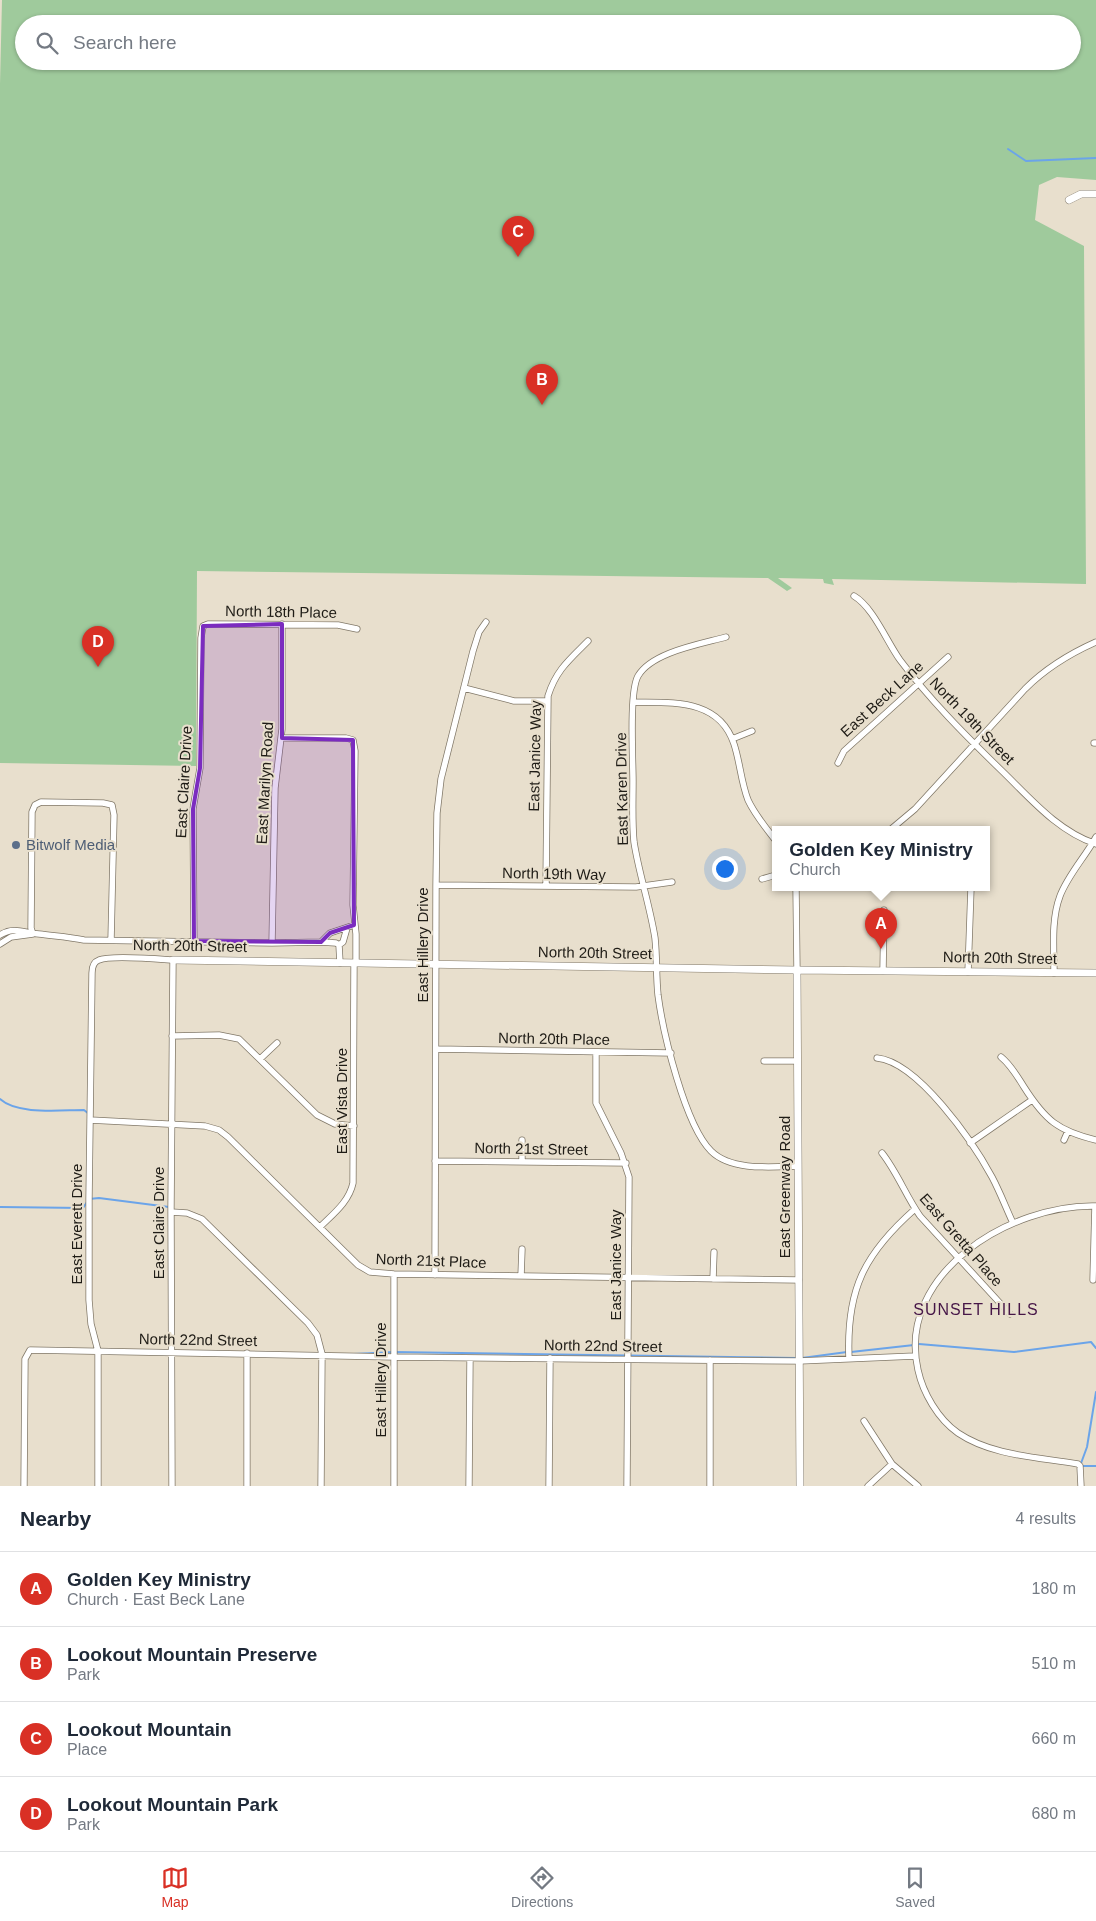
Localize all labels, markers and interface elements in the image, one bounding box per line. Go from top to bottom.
search box [15,15,1081,70]
icon: search [33,29,61,57]
text: Search here [73,32,177,53]
pin: C [502,216,534,257]
pin: B [526,364,558,405]
street label: North 18th Place [225,602,337,621]
pin: D [82,626,114,667]
street label: East Beck Lane [837,657,926,740]
street label: North 19th Street [927,674,1019,768]
street label: East Janice Way [525,700,544,812]
street label: East Marilyn Road [253,721,276,845]
street label: East Claire Drive [172,725,195,839]
street label: East Karen Drive [612,732,631,846]
popup [772,826,990,891]
place label: Bitwolf Media [26,836,116,853]
marker: Bitwolf Media [10,839,22,851]
text: Golden Key Ministry [789,839,973,860]
your location [712,856,738,882]
text: Church [789,861,841,878]
street label: North 19th Way [502,864,606,883]
street label: East Hillery Drive [414,887,431,1003]
pin: A [865,908,897,949]
street label: North 20th Street [133,936,248,955]
street label: North 20th Street [538,943,653,962]
street label: North 20th Street [943,948,1058,967]
street label: North 20th Place [498,1029,610,1048]
street label: East Vista Drive [333,1048,350,1154]
street label: East Greenway Road [776,1116,793,1258]
street label: North 21st Street [474,1139,589,1158]
street label: East Everett Drive [68,1164,85,1284]
street label: East Claire Drive [150,1167,167,1279]
street label: East Gretta Place [916,1190,1006,1290]
street label: East Janice Way [607,1209,624,1321]
street label: North 21st Place [375,1250,487,1271]
district label: SUNSET HILLS [913,1301,1039,1318]
street label: East Hillery Drive [372,1322,389,1438]
street label: North 22nd Street [139,1330,258,1349]
street label: North 22nd Street [544,1336,663,1355]
text: Nearby [20,1507,91,1530]
text: 4 results [1016,1510,1076,1527]
text: Golden Key Ministry [67,1569,251,1590]
text: A [30,1580,42,1597]
text: 180 m [1032,1580,1076,1597]
text: Church · East Beck Lane [67,1591,245,1608]
text: Lookout Mountain Preserve [67,1644,317,1665]
text: B [30,1655,42,1672]
text: 510 m [1032,1655,1076,1672]
text: Park [67,1666,100,1683]
text: Lookout Mountain [67,1719,232,1740]
text: C [30,1730,42,1747]
text: 660 m [1032,1730,1076,1747]
text: Place [67,1741,107,1758]
text: Lookout Mountain Park [67,1794,278,1815]
text: D [30,1805,42,1822]
text: 680 m [1032,1805,1076,1822]
text: Park [67,1816,100,1833]
tab: Map [161,1864,189,1910]
tab: Directions [511,1864,573,1910]
tab: Saved [895,1864,935,1910]

